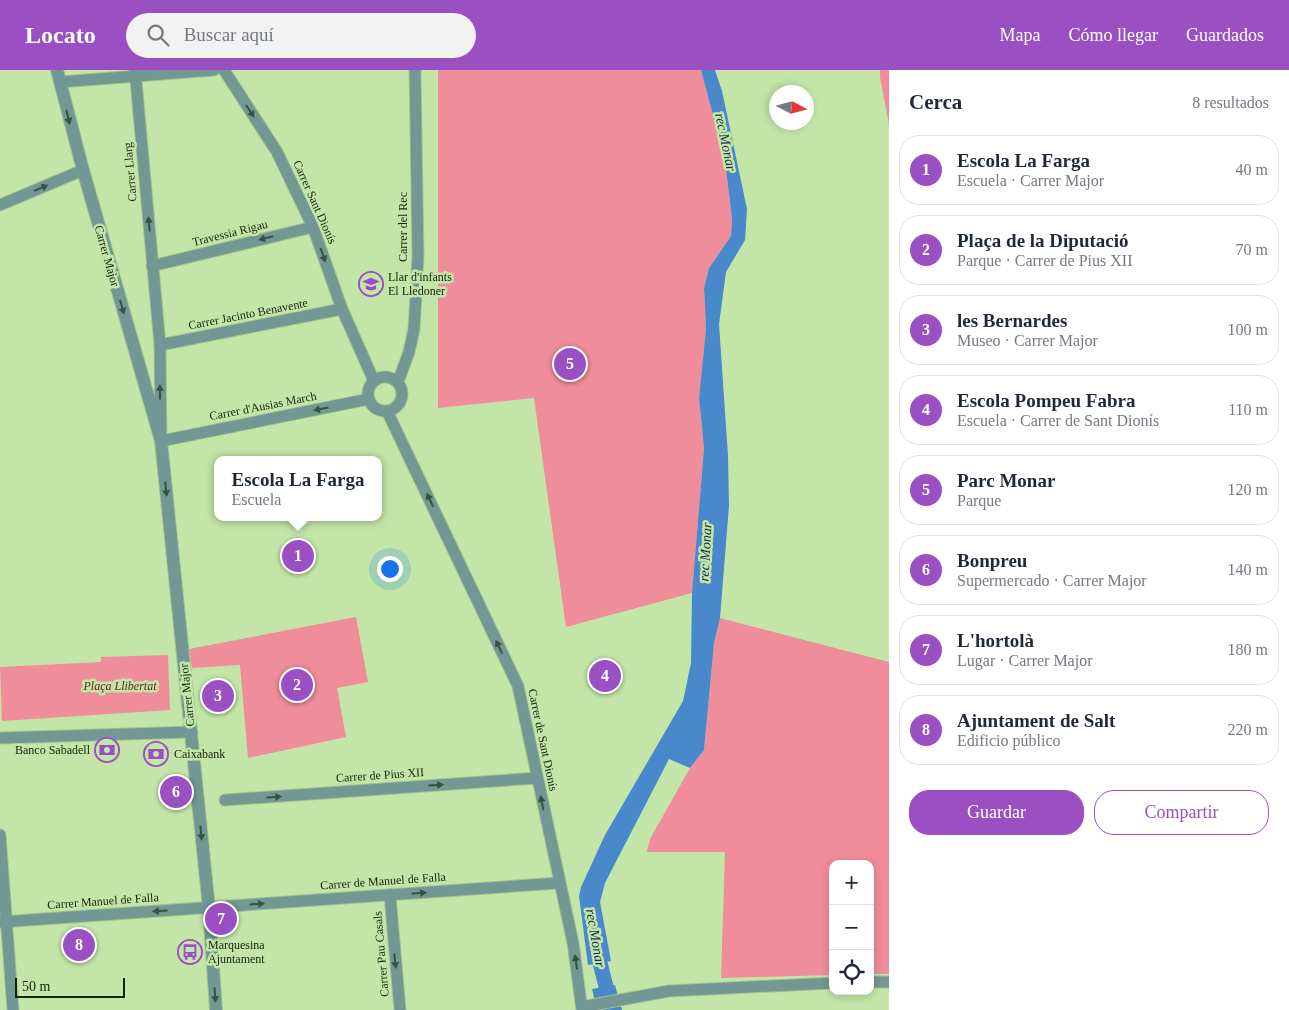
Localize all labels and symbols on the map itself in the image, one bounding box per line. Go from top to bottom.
north arrow [769,85,814,130]
one-way arrow [246,104,255,118]
one-way arrow [65,110,73,125]
water label: rec Monar [712,112,739,173]
street label: Carrer Llarg [120,142,140,202]
street label: Carrer Sant Dionís [290,158,340,246]
one-way arrow [34,183,48,191]
street label: Carrer del Rec [396,192,410,262]
one-way arrow [144,215,152,231]
street label: Travessia Rigau [191,217,269,249]
street label: Carrer Major [92,224,122,288]
one-way arrow [259,234,274,242]
one-way arrow [320,248,328,263]
place label: Llar d'infants El Lledoner [388,270,452,298]
school or university icon: Llar d'infants El Lledoner [358,271,384,297]
street label: Carrer Jacinto Benavente [187,296,309,332]
one-way arrow [118,300,126,315]
pin: 5 [554,345,586,383]
one-way arrow [156,384,164,400]
street label: Carrer d'Ausias March [208,389,318,423]
one-way arrow [314,405,329,413]
one-way arrow [162,481,170,497]
one-way arrow [425,493,433,507]
water label: rec Monar [696,522,715,582]
pin: 1 [282,537,314,575]
your location [377,556,403,582]
one-way arrow [495,640,503,654]
pin: 4 [589,657,621,695]
street label: Carrer Major [177,663,197,727]
pin: 2 [281,666,313,704]
pin: 3 [202,677,234,715]
park label: Plaça Llibertat [83,679,157,693]
street label: Carrer de Sant Dionís [525,688,561,793]
bank icon: Banco Sabadell [94,737,120,763]
bank icon: Caixabank [143,741,169,767]
place label: Banco Sabadell [15,743,91,757]
place label: Caixabank [174,747,225,761]
street label: Carrer de Pius XII [335,765,425,785]
pin: 6 [160,773,192,811]
one-way arrow [428,781,444,789]
one-way arrow [266,792,282,800]
one-way arrow [538,795,546,810]
one-way arrow [197,825,205,841]
street label: Carrer de Manuel de Falla [320,870,447,892]
one-way arrow [412,888,428,896]
street label: Carrer Manuel de Falla [47,890,160,912]
pin: 7 [205,900,237,938]
one-way arrow [250,900,266,908]
one-way arrow [152,907,168,915]
water label: rec Monar [583,908,608,969]
street label: Carrer Pau Casals [370,910,392,997]
pin: 8 [63,926,95,964]
place label: Marquesina Ajuntament [208,938,265,966]
bus stop icon: Marquesina Ajuntament [177,939,203,965]
one-way arrow [392,953,400,969]
one-way arrow [571,953,579,969]
scale bar [15,975,125,998]
one-way arrow [211,987,219,1003]

